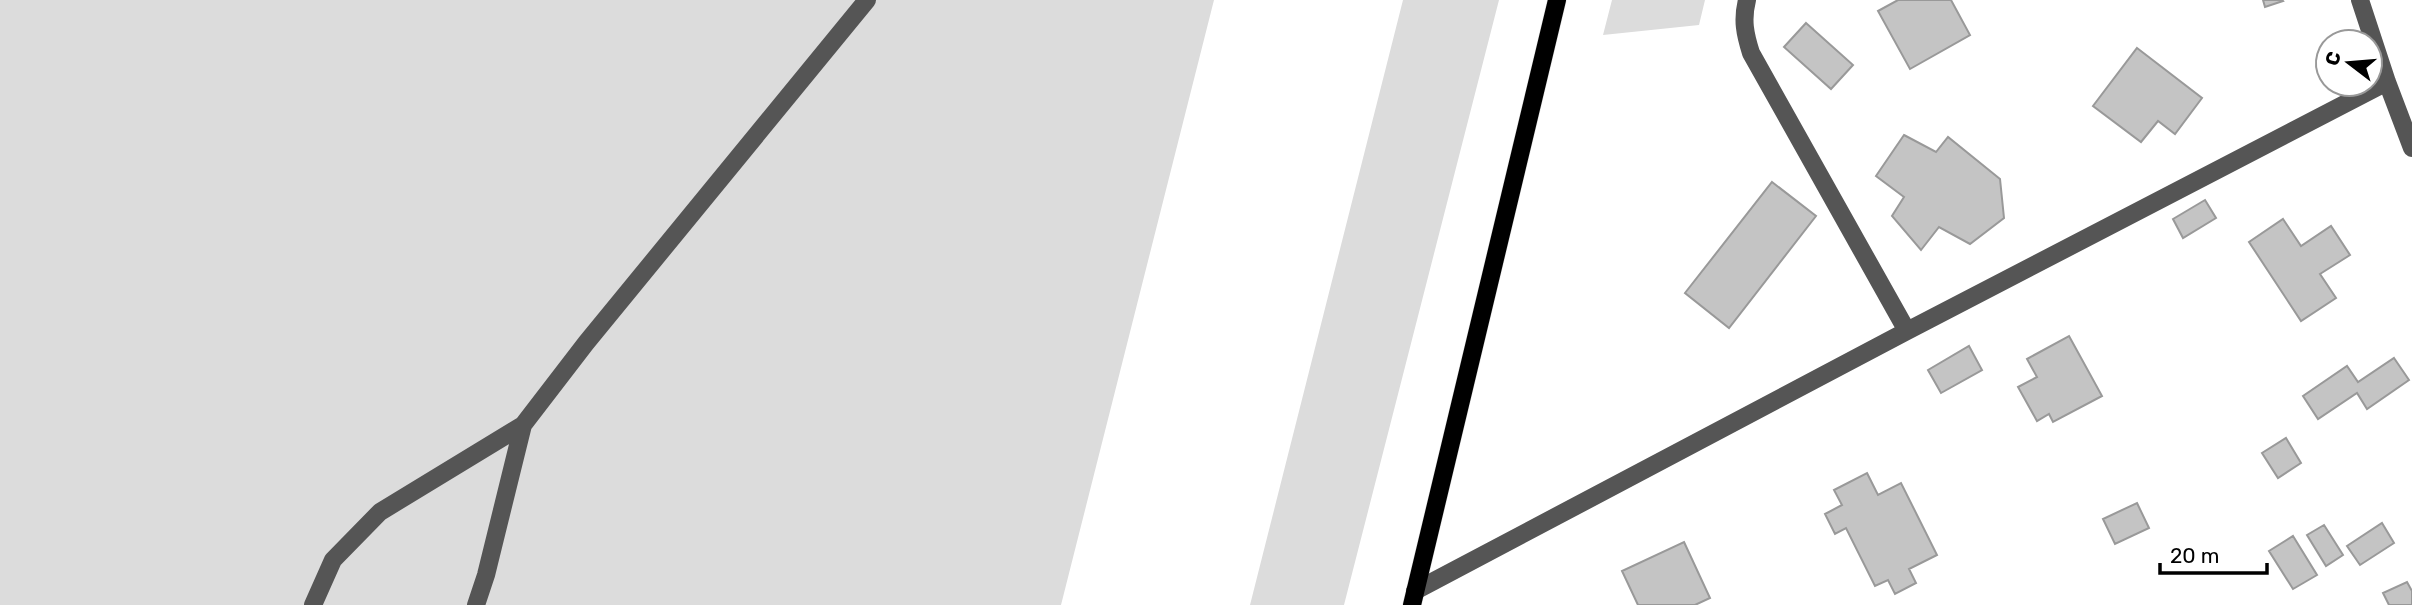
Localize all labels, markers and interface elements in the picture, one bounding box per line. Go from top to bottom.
north arrow [2314,28,2384,98]
text: С [2320,49,2346,68]
scale bar [2160,532,2267,576]
text: 20 m [2170,543,2219,568]

